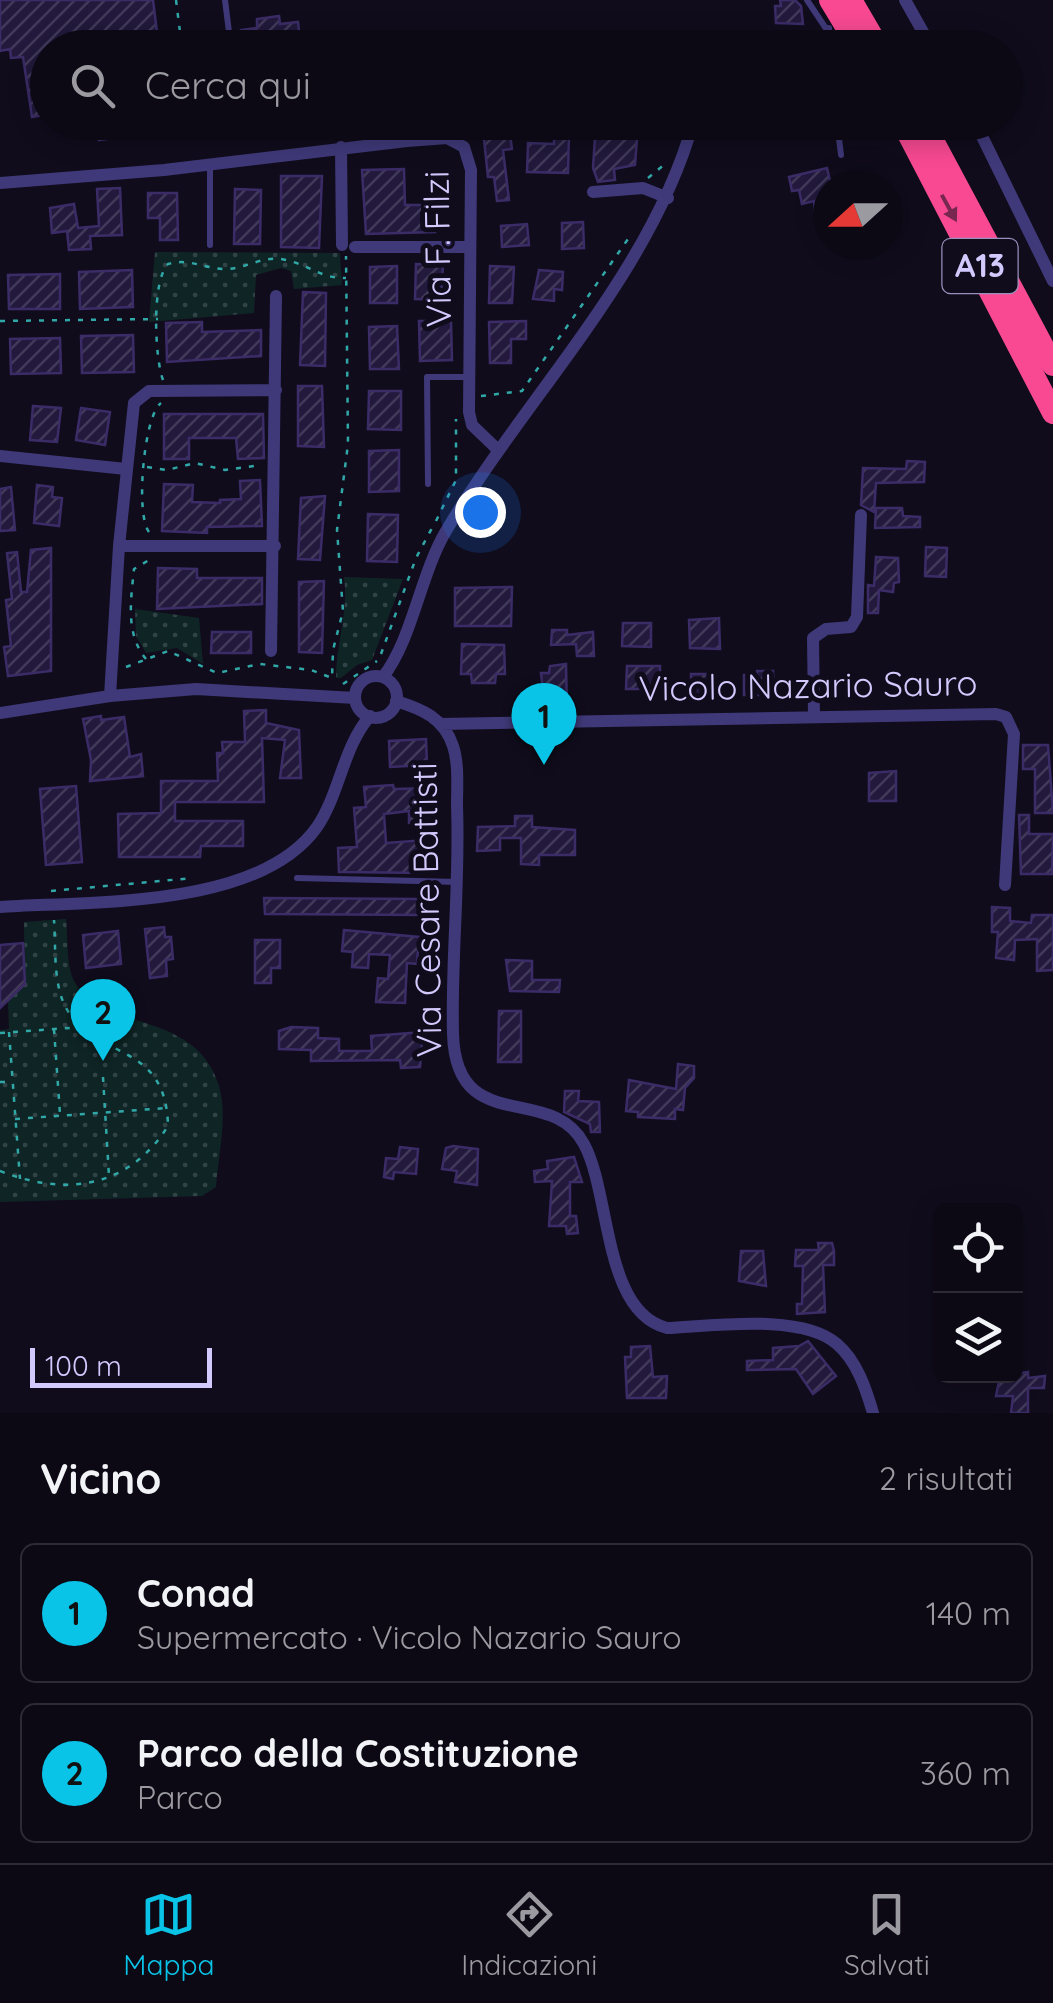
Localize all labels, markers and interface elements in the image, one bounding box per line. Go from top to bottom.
search box [30,30,1023,140]
icon: search [65,58,120,113]
text: Cerca qui [145,61,311,109]
street label: Via F. Filzi [414,170,460,328]
north arrow [813,170,903,260]
one-way arrow [941,193,958,222]
road number: A13 [942,239,1018,293]
your location [455,487,506,538]
street label: Vicolo Nazario Sauro [638,660,978,710]
pin: 1 [512,682,576,765]
street label: Via Cesare Battisti [401,762,451,1058]
pin: 2 [70,978,136,1061]
map controls [933,1203,1023,1383]
button: locate [933,1203,1023,1293]
button: layers [933,1293,1023,1383]
scale bar [30,1343,212,1388]
text: 100 m [45,1348,122,1383]
text: Vicino [40,1452,161,1505]
text: 2 risultati [879,1458,1013,1498]
text: Conad [137,1569,255,1617]
text: 1 [68,1593,81,1633]
text: 140 m [926,1593,1011,1633]
text: Supermercato · Vicolo Nazario Sauro [137,1617,682,1657]
text: Parco della Costituzione [137,1729,579,1777]
text: 2 [65,1753,84,1793]
text: 360 m [920,1753,1011,1793]
text: Parco [137,1777,223,1817]
tab: Mappa [123,1887,214,1982]
tab: Indicazioni [461,1887,597,1982]
tab: Salvati [844,1887,930,1982]

